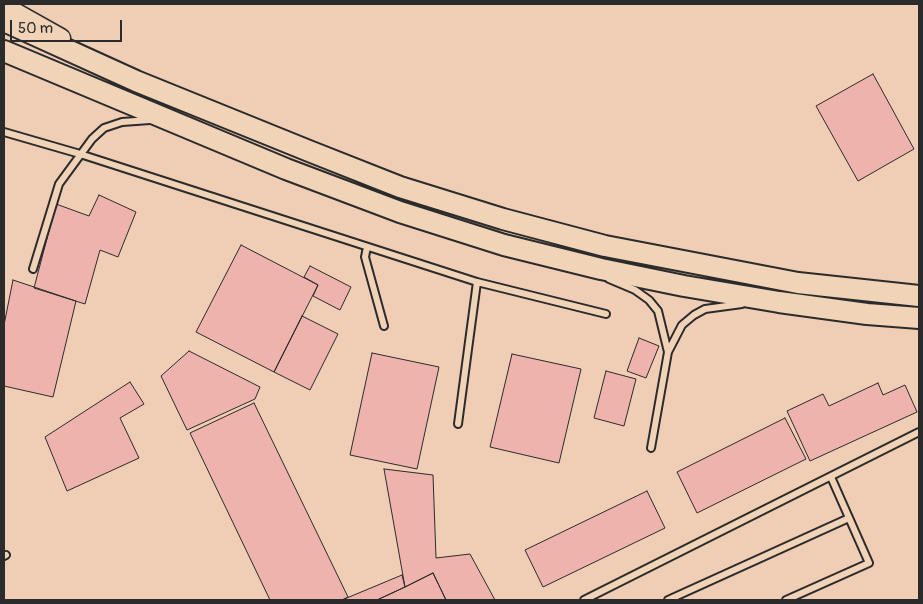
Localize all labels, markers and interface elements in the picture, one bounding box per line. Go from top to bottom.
scale bar [12,10,125,42]
text: 50 m [18,19,53,38]

